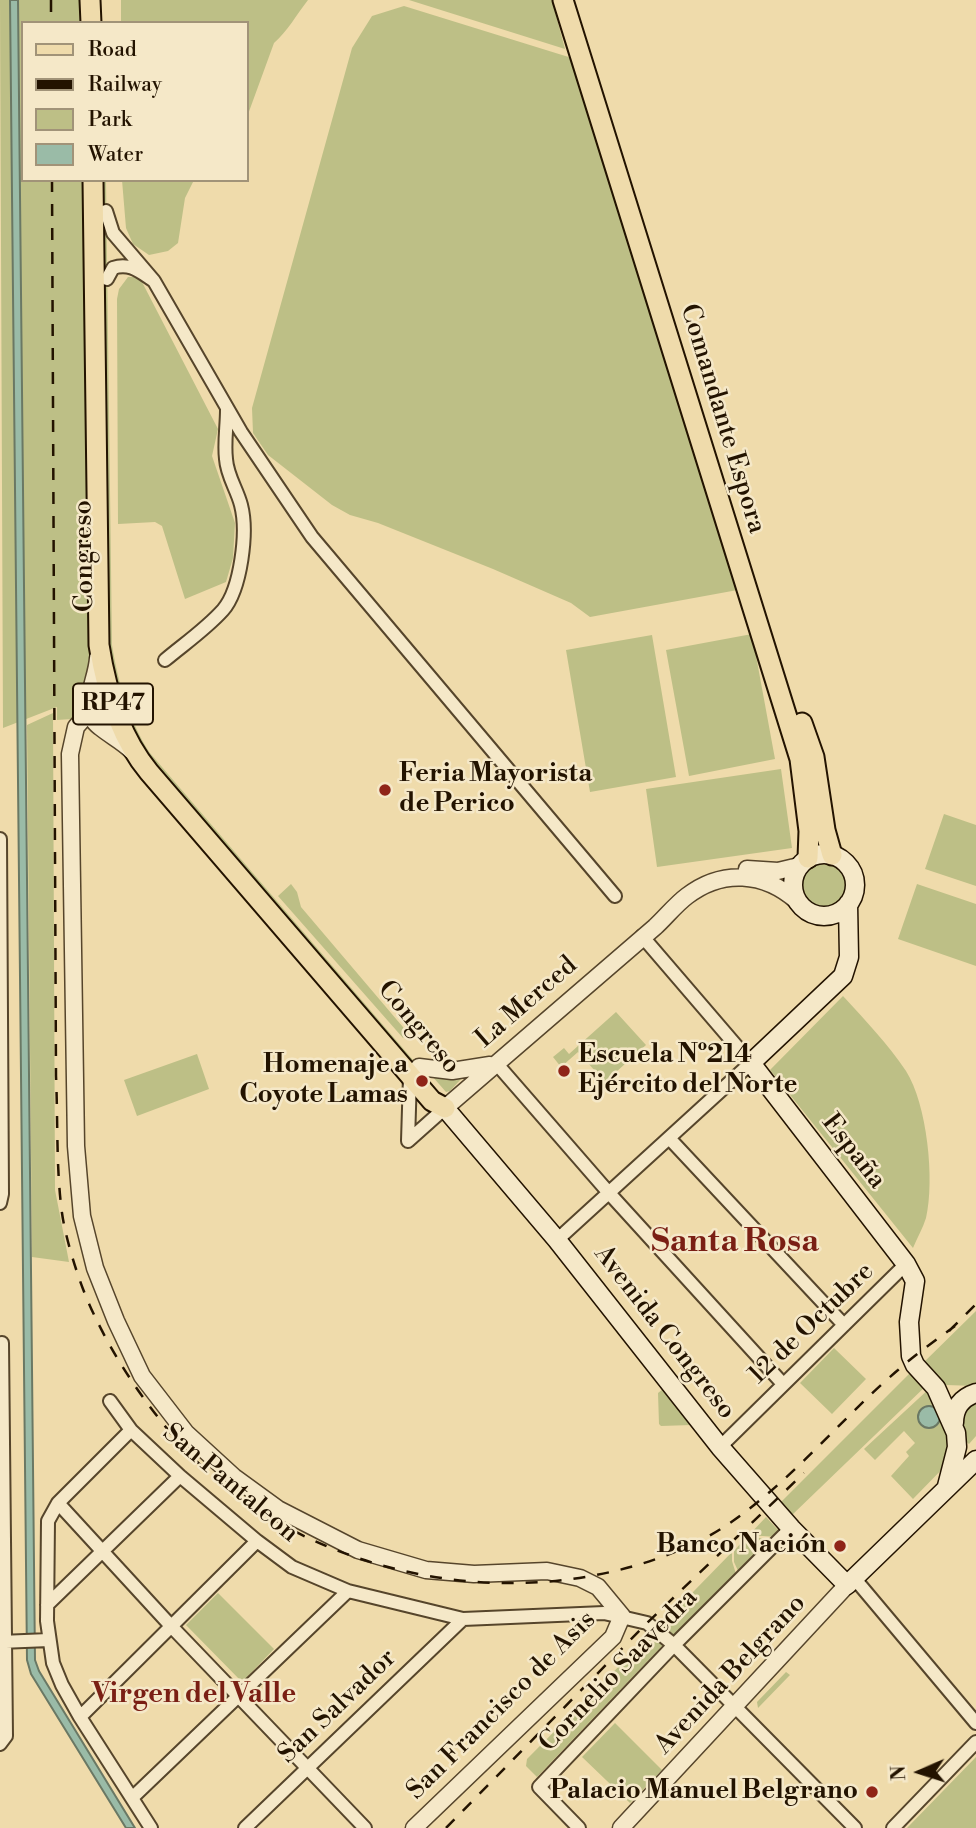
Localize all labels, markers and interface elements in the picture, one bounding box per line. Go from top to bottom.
legend [21,21,248,182]
text: Road [88,37,137,63]
text: Railway [88,72,162,98]
text: Park [88,107,132,133]
text: Water [88,142,143,168]
street label: Comandante Espora [672,301,772,537]
street label: Congreso [68,500,102,612]
road number: RP47 [73,684,153,724]
place label: Feria Mayorista de Perico [399,759,592,820]
marker: Feria Mayorista de Perico [377,782,393,798]
street label: La Merced [470,951,584,1055]
street label: Congreso [370,975,466,1081]
place label: Escuela Nº214 Ejército del Norte [578,1040,797,1102]
place label: Homenaje a Coyote Lamas [239,1050,408,1112]
marker: Escuela Nº214 Ejército del Norte [556,1063,572,1079]
marker: Homenaje a Coyote Lamas [414,1073,430,1089]
street label: España [814,1108,892,1196]
district label: Santa Rosa [651,1223,819,1263]
street label: Avenida Congreso [587,1240,741,1426]
street label: 12 de Octubre [743,1257,881,1391]
street label: San Pantaleon [156,1418,304,1550]
place label: Banco Nación [656,1530,826,1562]
marker: Banco Nación [832,1538,848,1554]
street label: Cornelio Saavedra [533,1583,705,1759]
street label: Avenida Belgrano [649,1589,813,1761]
street label: San Francisco de Asis [401,1605,603,1807]
street label: San Salvador [273,1643,403,1771]
district label: Virgen del Valle [92,1678,296,1712]
north arrow [885,1737,955,1807]
text: N [887,1765,911,1781]
place label: Palacio Manuel Belgrano [550,1776,858,1808]
marker: Palacio Manuel Belgrano [864,1784,880,1800]

